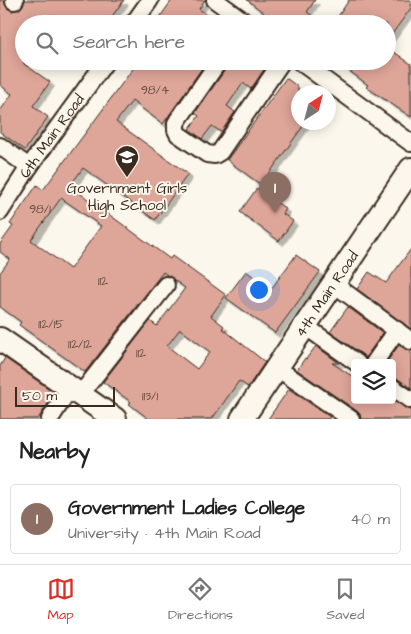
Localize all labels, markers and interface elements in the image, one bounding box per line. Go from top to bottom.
search box [15,15,396,70]
icon: search [33,29,61,57]
text: Search here [73,29,185,56]
house number: 98/4 [141,82,169,99]
north arrow [291,85,336,130]
street label: 6th Main Road [15,90,90,182]
school or university icon: Government Girls High School [114,144,140,178]
pin: 1 [259,172,291,213]
place label: Government Girls High School [67,178,188,217]
house number: 98/1 [29,201,51,218]
street label: 4th Main Road [290,247,364,342]
house number: 112 [98,273,108,290]
your location [246,277,272,303]
house number: 112/15 [38,316,64,333]
house number: 112/12 [68,336,92,353]
house number: 112 [136,345,146,362]
map controls [351,359,396,404]
button: layers [351,359,396,404]
scale bar [15,384,115,407]
text: 50 m [22,386,57,406]
house number: 113/1 [142,388,159,405]
text: Nearby [20,437,90,466]
text: Government Ladies College [68,495,305,522]
text: 1 [36,508,38,530]
text: 40 m [350,508,390,530]
text: University · 4th Main Road [68,522,261,544]
tab: Map [47,575,75,625]
tab: Directions [168,575,233,625]
tab: Saved [326,575,364,625]

